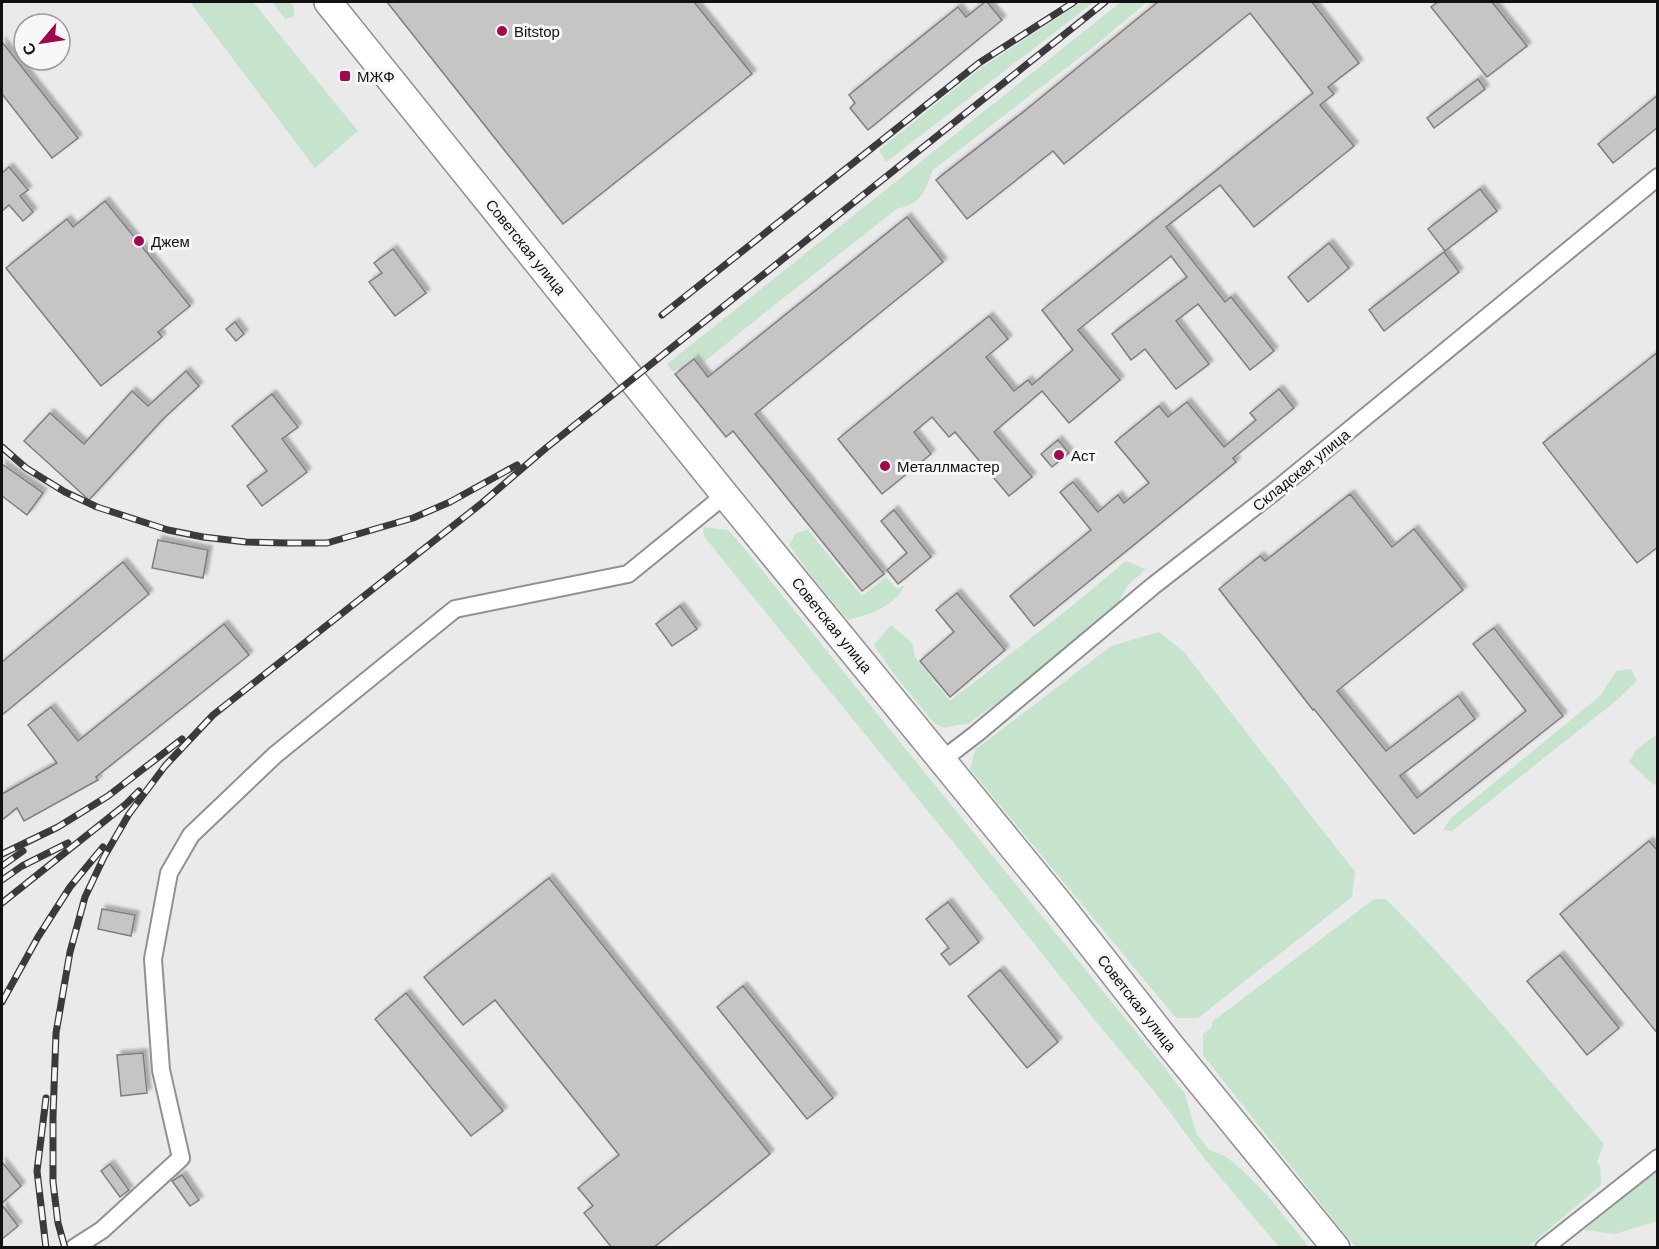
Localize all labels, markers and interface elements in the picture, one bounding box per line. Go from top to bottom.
north arrow [12,12,72,72]
place label: Bitstop [514,23,560,40]
marker: Bitstop [495,24,509,38]
text: С [19,39,40,58]
place label: МЖФ [357,68,395,85]
marker: МЖФ [338,69,352,83]
street label: Советская улица [482,196,570,299]
place label: Джем [151,233,190,250]
marker: Джем [132,234,146,248]
street label: Складская улица [1249,425,1353,514]
place label: Аст [1071,447,1096,464]
marker: Аст [1052,448,1066,462]
place label: Металлмастер [897,458,1000,475]
marker: Металлмастер [878,459,892,473]
street label: Советская улица [788,574,876,677]
street label: Советская улица [1094,951,1180,1055]

